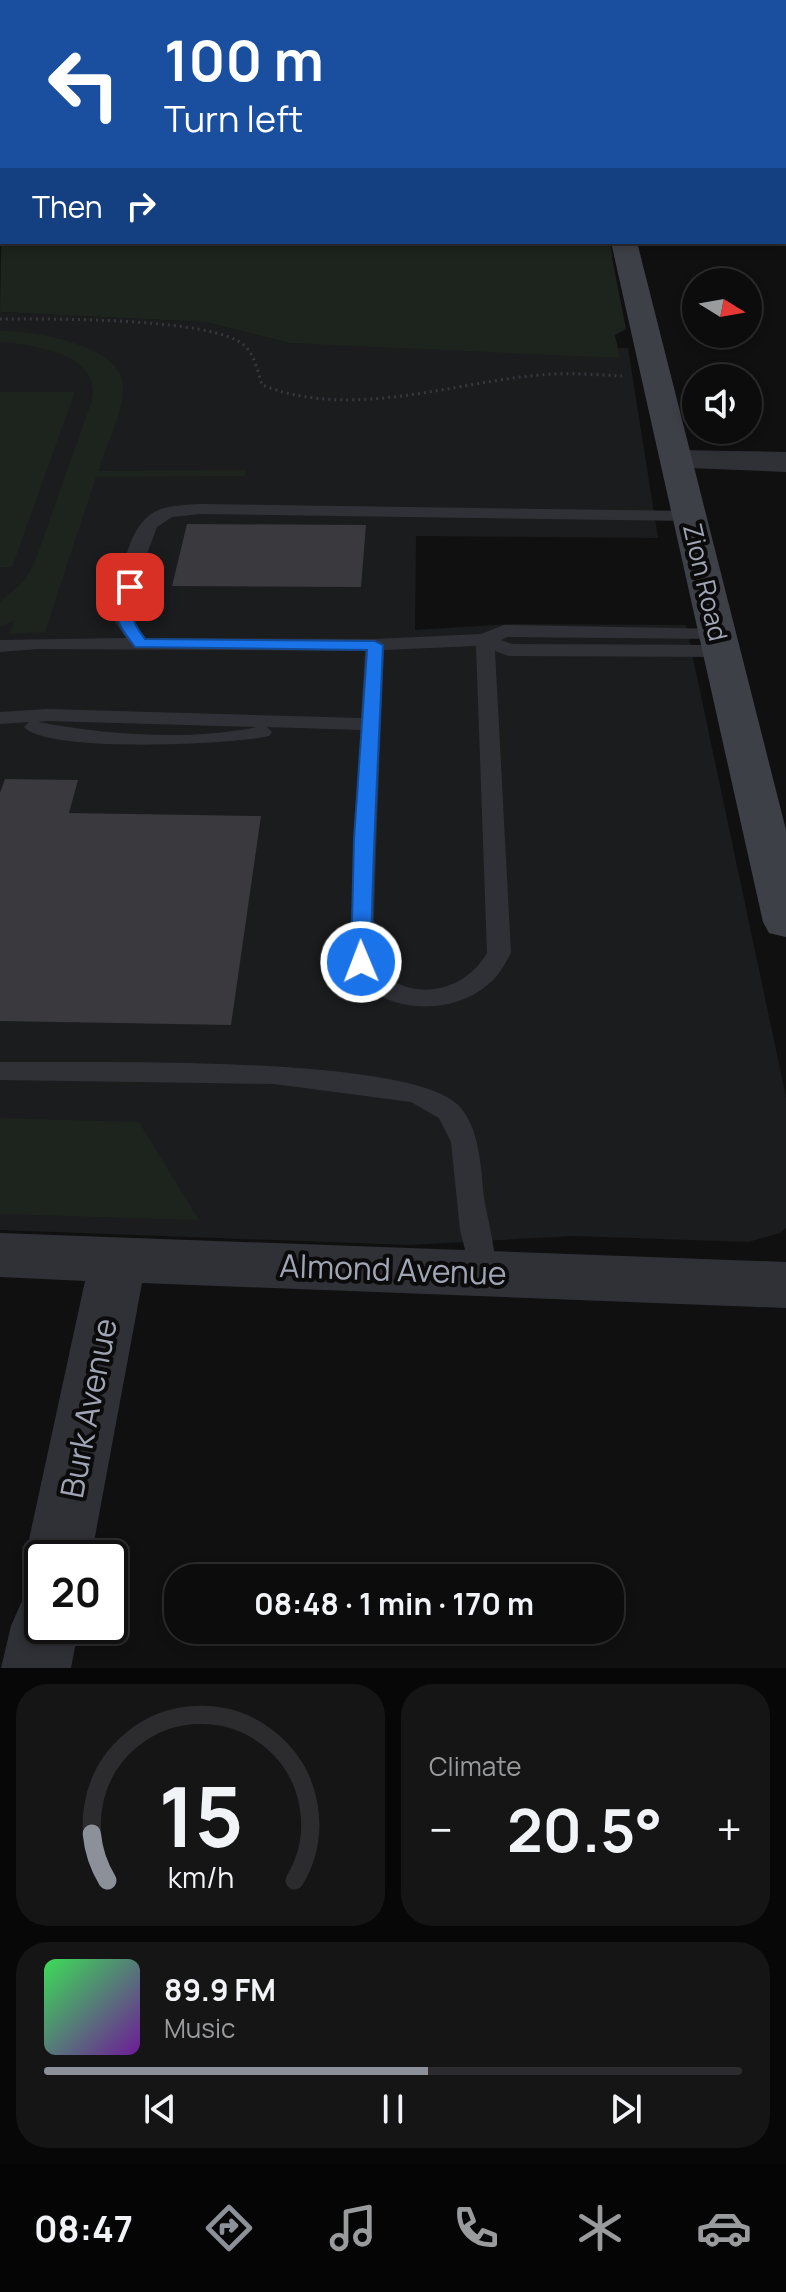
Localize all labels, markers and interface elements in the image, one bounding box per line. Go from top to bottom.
text: 100 m [164,21,324,98]
icon: left [32,32,136,136]
text: Turn left [164,94,303,143]
icon: right [119,184,163,228]
text: Then [32,186,103,227]
north arrow [682,268,762,348]
map controls [682,268,762,444]
button: sound [682,364,762,444]
street label: Zion Road [675,520,737,644]
pin [96,553,164,621]
icon: arrive [108,565,152,609]
position arrow [319,920,403,1004]
street label: Almond Avenue [279,1243,507,1295]
street label: Burk Avenue [49,1314,127,1502]
speed limit sign: 20 [24,1540,128,1644]
text: 08:48 · 1 min · 170 m [254,1583,534,1624]
text: Climate [429,1748,521,1784]
text: 15 [158,1758,243,1872]
text: 20.5° [507,1788,662,1870]
text: − [429,1799,453,1859]
text: + [717,1799,742,1859]
text: km/h [167,1858,234,1897]
text: 89.9 FM [164,1969,276,2010]
text: Music [164,2010,235,2046]
icon: previous [138,2087,182,2131]
icon: pause [371,2087,415,2131]
icon: next [604,2087,648,2131]
icon: directions [201,2200,257,2256]
icon: music [325,2200,381,2256]
icon: phone [448,2200,504,2256]
icon: climate [572,2200,628,2256]
icon: car [696,2200,752,2256]
text: 08:47 [34,2204,133,2253]

